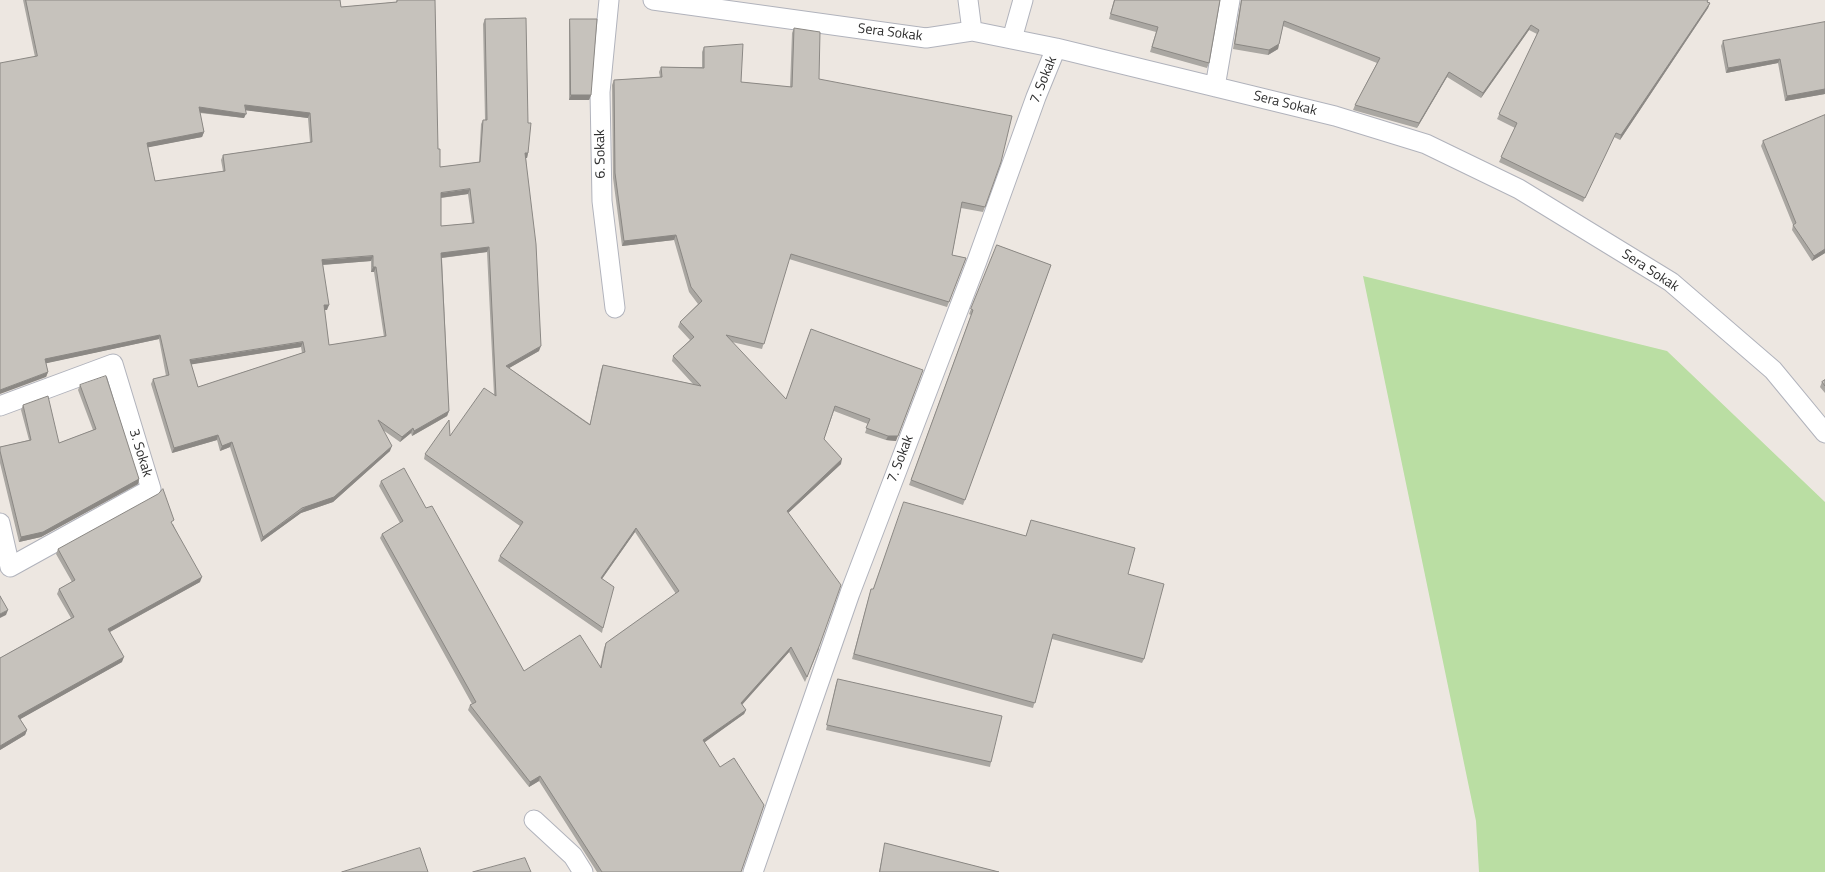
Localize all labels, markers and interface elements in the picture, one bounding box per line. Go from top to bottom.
street label: Sera Sokak [857,21,923,45]
street label: 7. Sokak [1027,54,1061,106]
street label: Sera Sokak [1251,88,1319,120]
street label: 6. Sokak [592,129,610,179]
street label: Sera Sokak [1618,246,1682,296]
street label: 3. Sokak [125,427,155,479]
street label: 7. Sokak [884,433,918,485]

